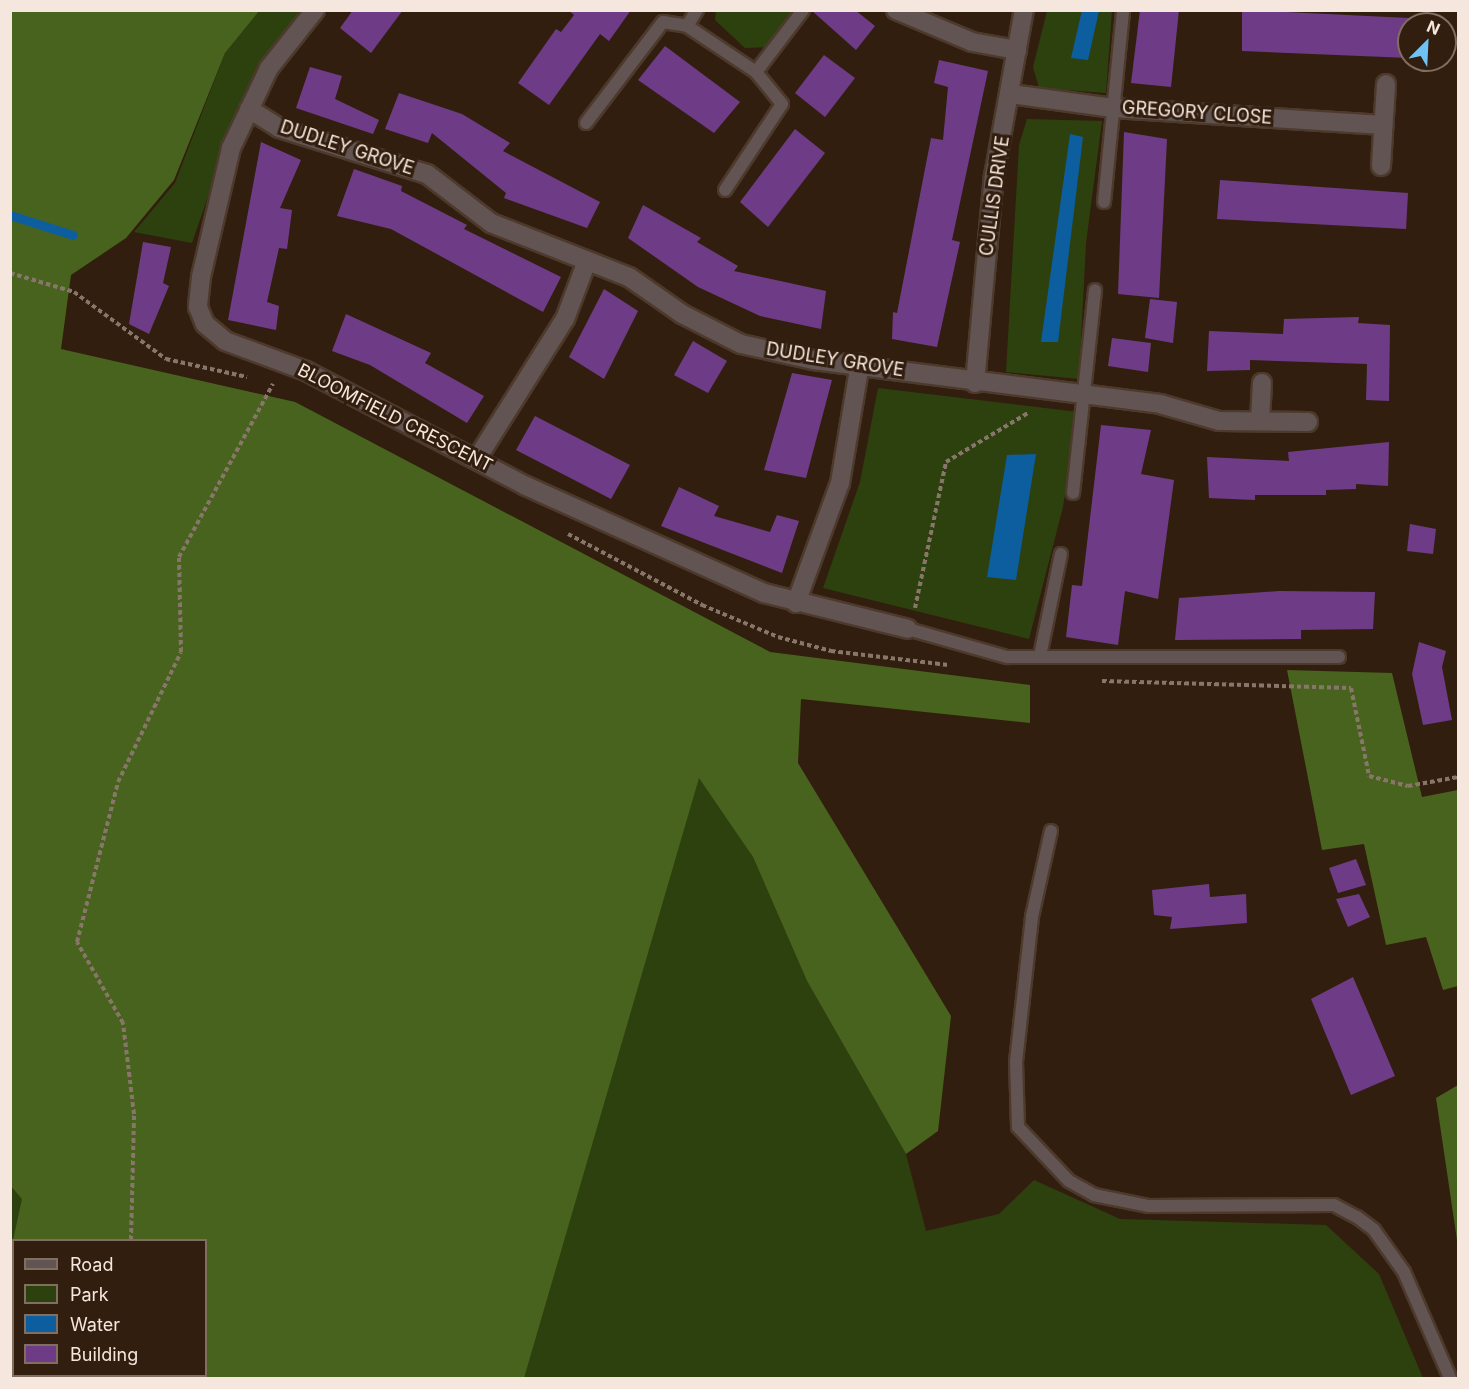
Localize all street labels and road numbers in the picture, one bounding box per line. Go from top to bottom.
street label: GREGORY CLOSE [1121,97,1273,129]
street label: DUDLEY GROVE [278,116,416,180]
street label: CULLIS DRIVE [976,135,1014,257]
street label: DUDLEY GROVE [765,338,905,382]
street label: BLOOMFIELD CRESCENT [294,359,496,477]

